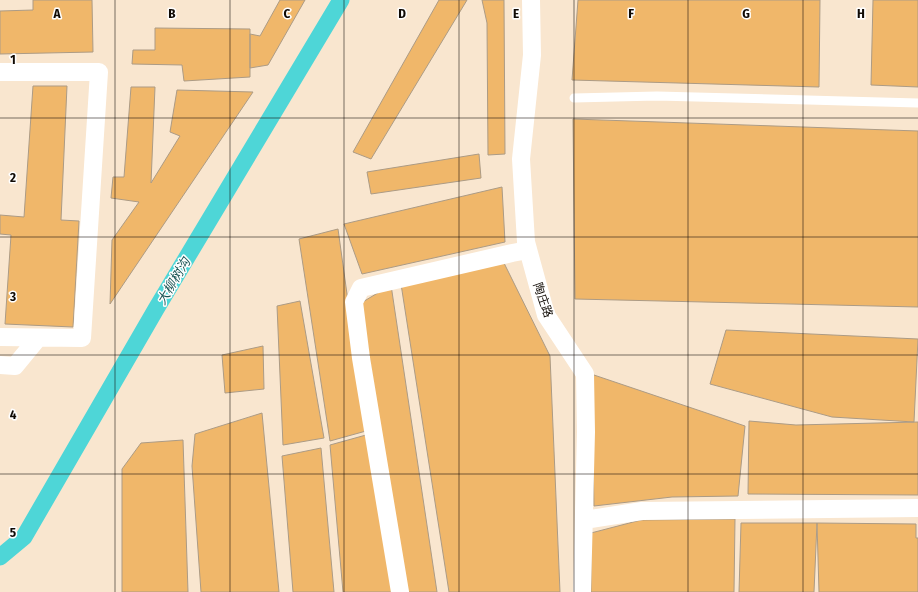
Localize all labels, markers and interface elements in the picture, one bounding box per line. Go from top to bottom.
text: A [52,6,61,21]
text: B [168,6,176,21]
text: C [284,6,291,21]
text: D [398,6,406,21]
text: E [513,6,519,21]
text: F [628,6,634,21]
text: G [742,6,750,21]
text: H [857,6,865,21]
text: 1 [10,52,16,67]
text: 2 [9,170,16,185]
water label: 大柳树沟 [154,253,194,307]
street label: 陶庄路 [531,281,555,319]
text: 3 [9,289,16,304]
text: 4 [10,407,17,422]
text: 5 [10,525,16,540]

